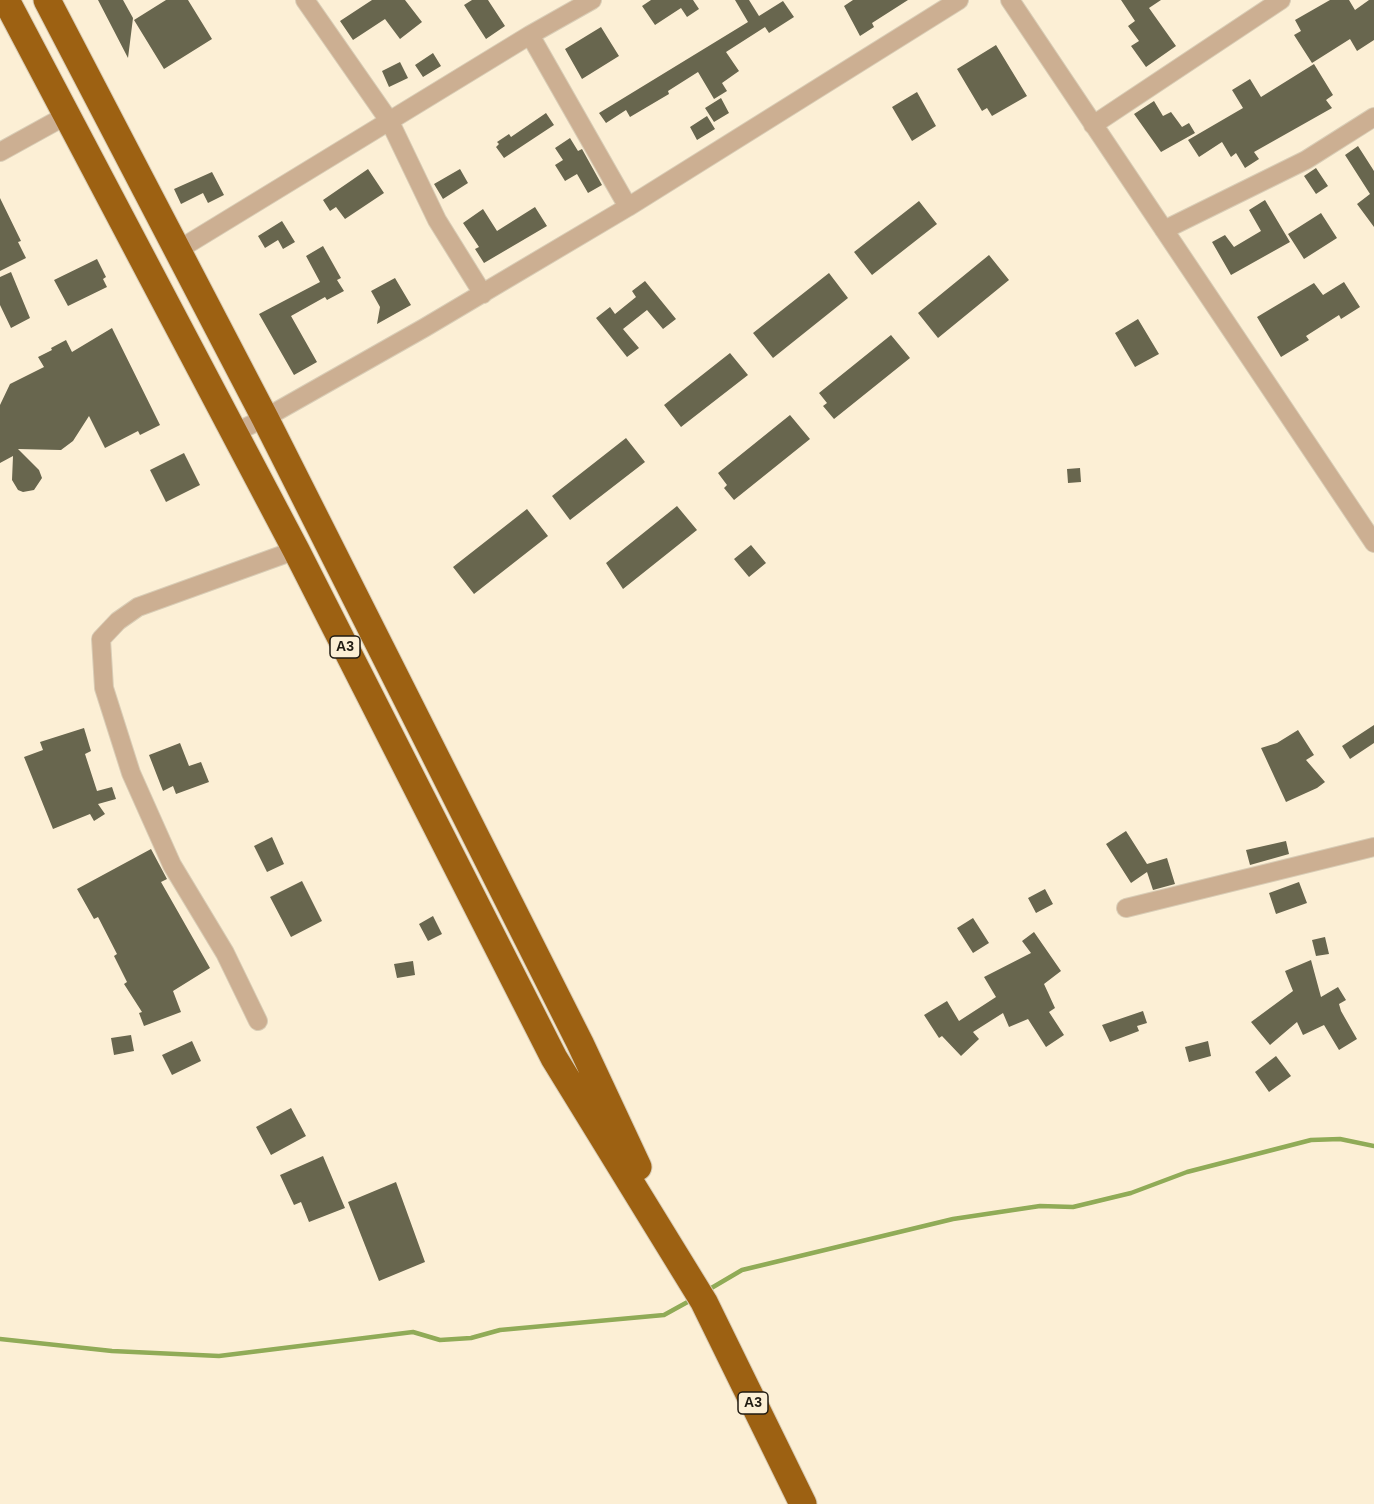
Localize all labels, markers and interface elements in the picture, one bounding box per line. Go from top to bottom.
road number: A3 [330,636,360,658]
road number: A3 [738,1392,768,1414]

